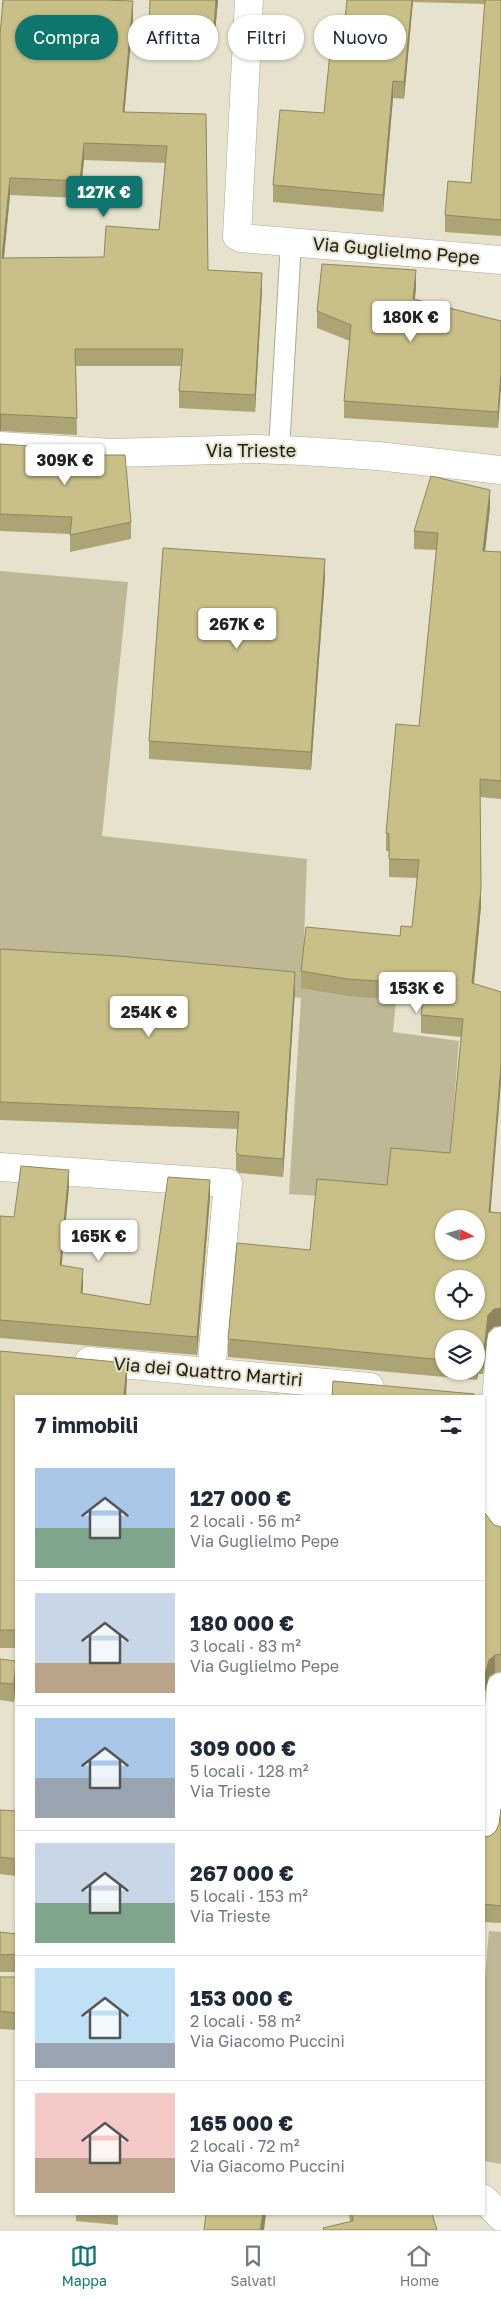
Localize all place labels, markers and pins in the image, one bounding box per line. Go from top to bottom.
pin: 127K € [63,176,145,218]
pin: 180K € [370,300,452,343]
pin: 309K € [24,444,106,486]
pin: 267K € [196,608,278,650]
pin: 153K € [376,972,458,1014]
pin: 254K € [108,996,190,1038]
pin: 165K € [58,1220,140,1262]

